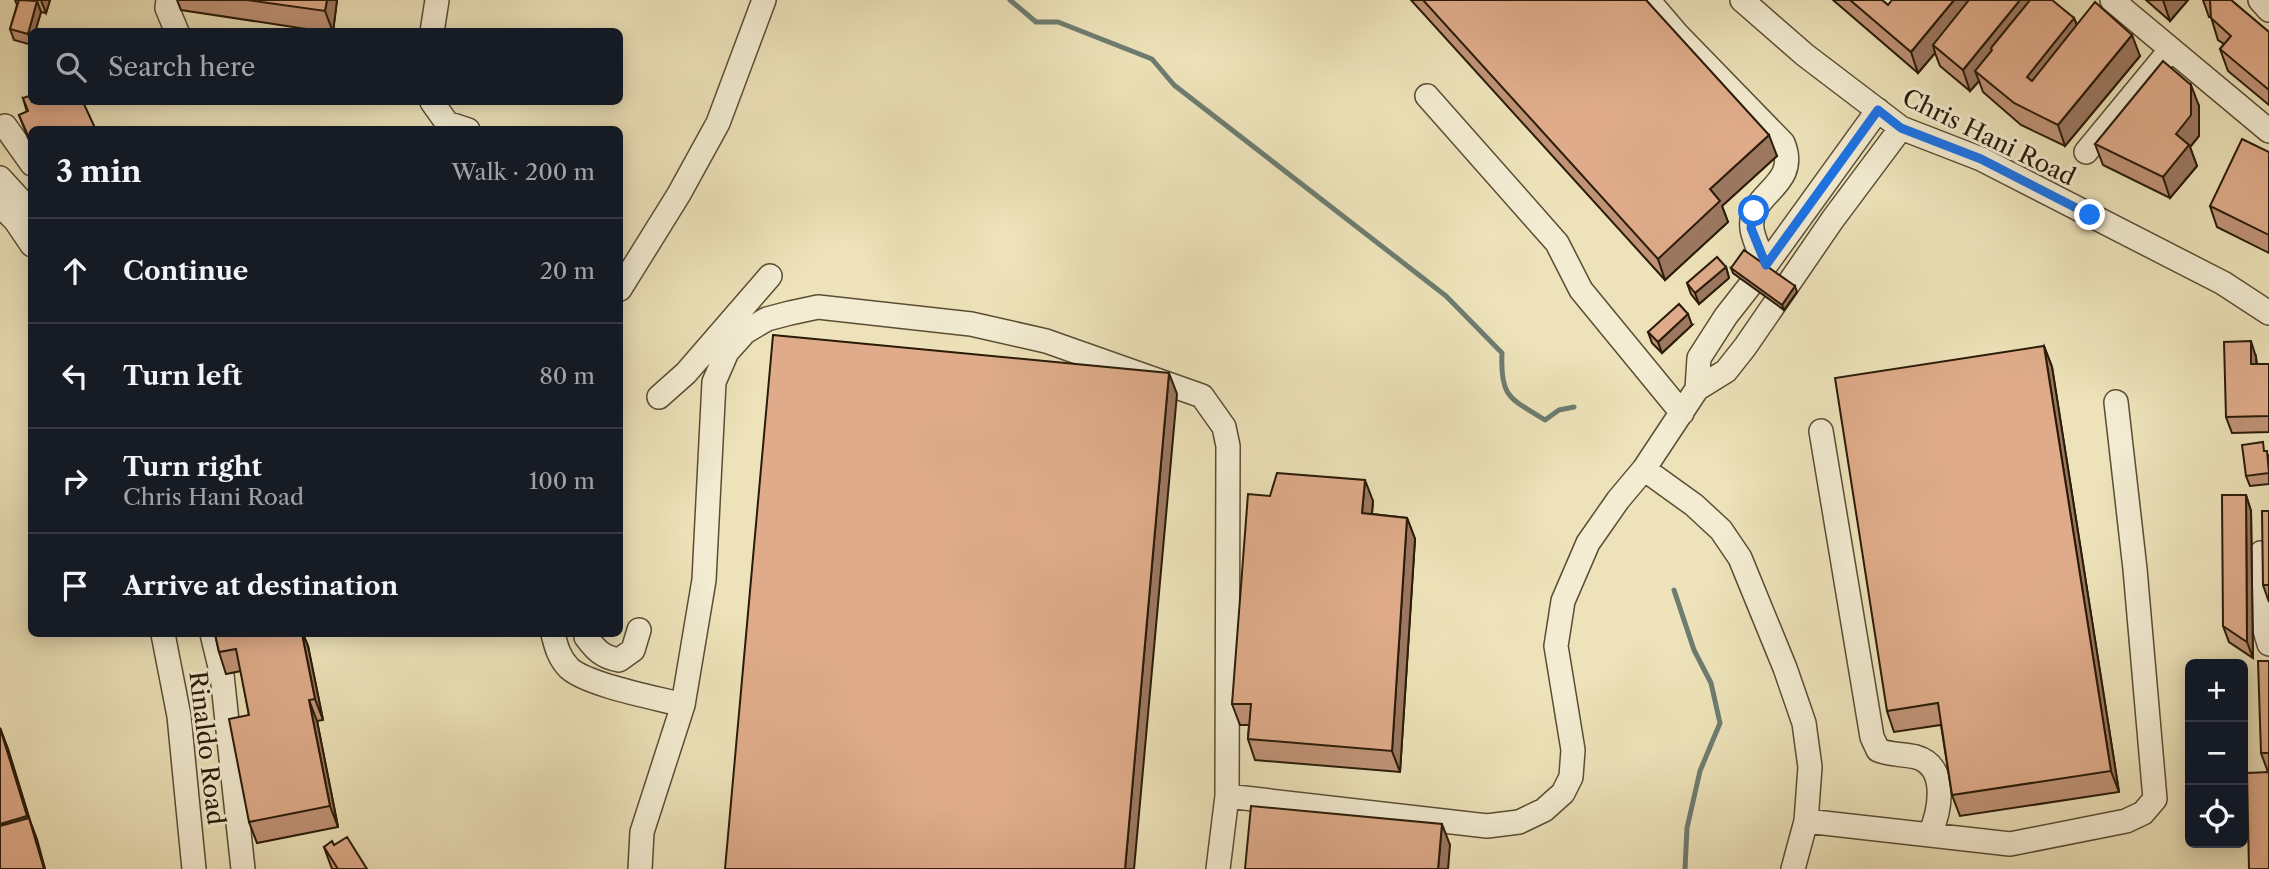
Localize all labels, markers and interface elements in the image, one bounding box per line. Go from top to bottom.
search box [28,28,623,105]
icon: search [52,48,90,86]
text: Search here [108,51,255,83]
street label: Chris Hani Road [1898,83,2081,192]
text: 3 min [56,153,142,190]
text: Walk · 200 m [451,158,595,186]
route start [1738,195,1769,226]
route end [2074,199,2105,230]
icon: ahead [56,252,94,290]
text: Continue [123,255,248,287]
text: 20 m [540,257,595,285]
icon: left [56,357,94,395]
text: Turn left [123,360,242,392]
text: 80 m [539,362,595,390]
text: Turn right [123,451,262,483]
icon: right [56,462,94,500]
text: 100 m [529,467,595,495]
text: Chris Hani Road [123,483,304,511]
icon: arrive [56,567,94,605]
text: Arrive at destination [123,570,398,602]
map controls [2185,659,2248,848]
button: + [2185,659,2248,722]
street label: Rinaldo Road [183,669,231,827]
button: − [2185,722,2248,785]
button: locate [2185,785,2248,848]

